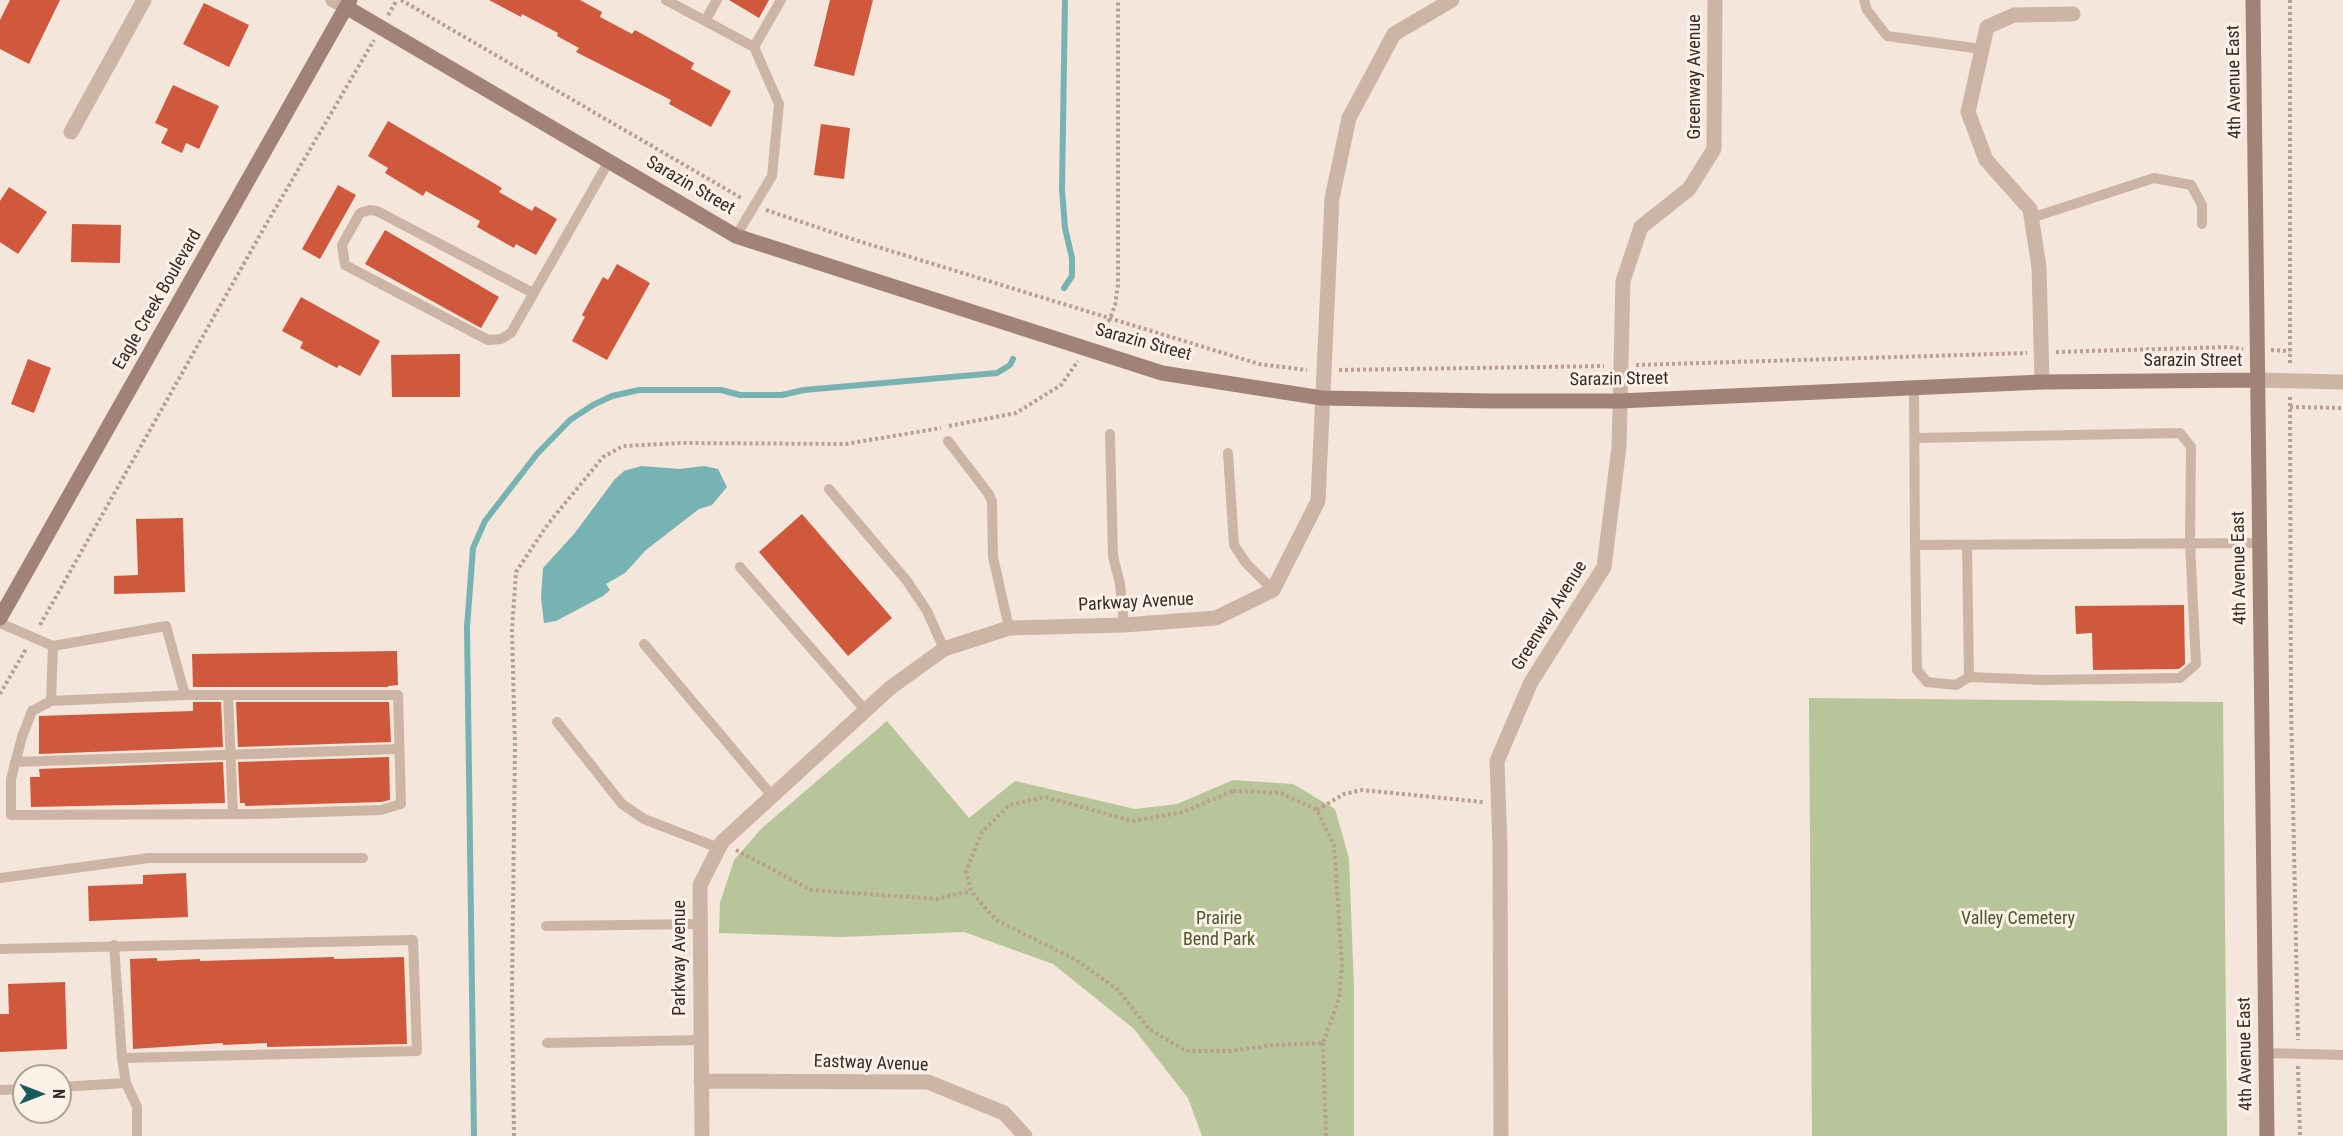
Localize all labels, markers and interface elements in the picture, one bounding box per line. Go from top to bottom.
street label: Greenway Avenue [1684,14,1706,140]
street label: 4th Avenue East [2223,25,2247,139]
street label: Sarazin Street [642,152,738,220]
street label: Eagle Creek Boulevard [109,226,207,374]
street label: Sarazin Street [1093,320,1193,366]
street label: Sarazin Street [2144,350,2242,372]
street label: Sarazin Street [1569,368,1669,392]
street label: 4th Avenue East [2228,511,2252,625]
street label: Greenway Avenue [1508,557,1592,675]
street label: Parkway Avenue [1078,589,1194,617]
street label: Parkway Avenue [669,900,691,1016]
park label: Prairie Bend Park [1183,908,1255,950]
park label: Valley Cemetery [1961,908,2075,930]
street label: 4th Avenue East [2234,997,2258,1111]
street label: Eastway Avenue [813,1051,929,1077]
north arrow [12,1064,72,1124]
text: N [49,1089,68,1099]

